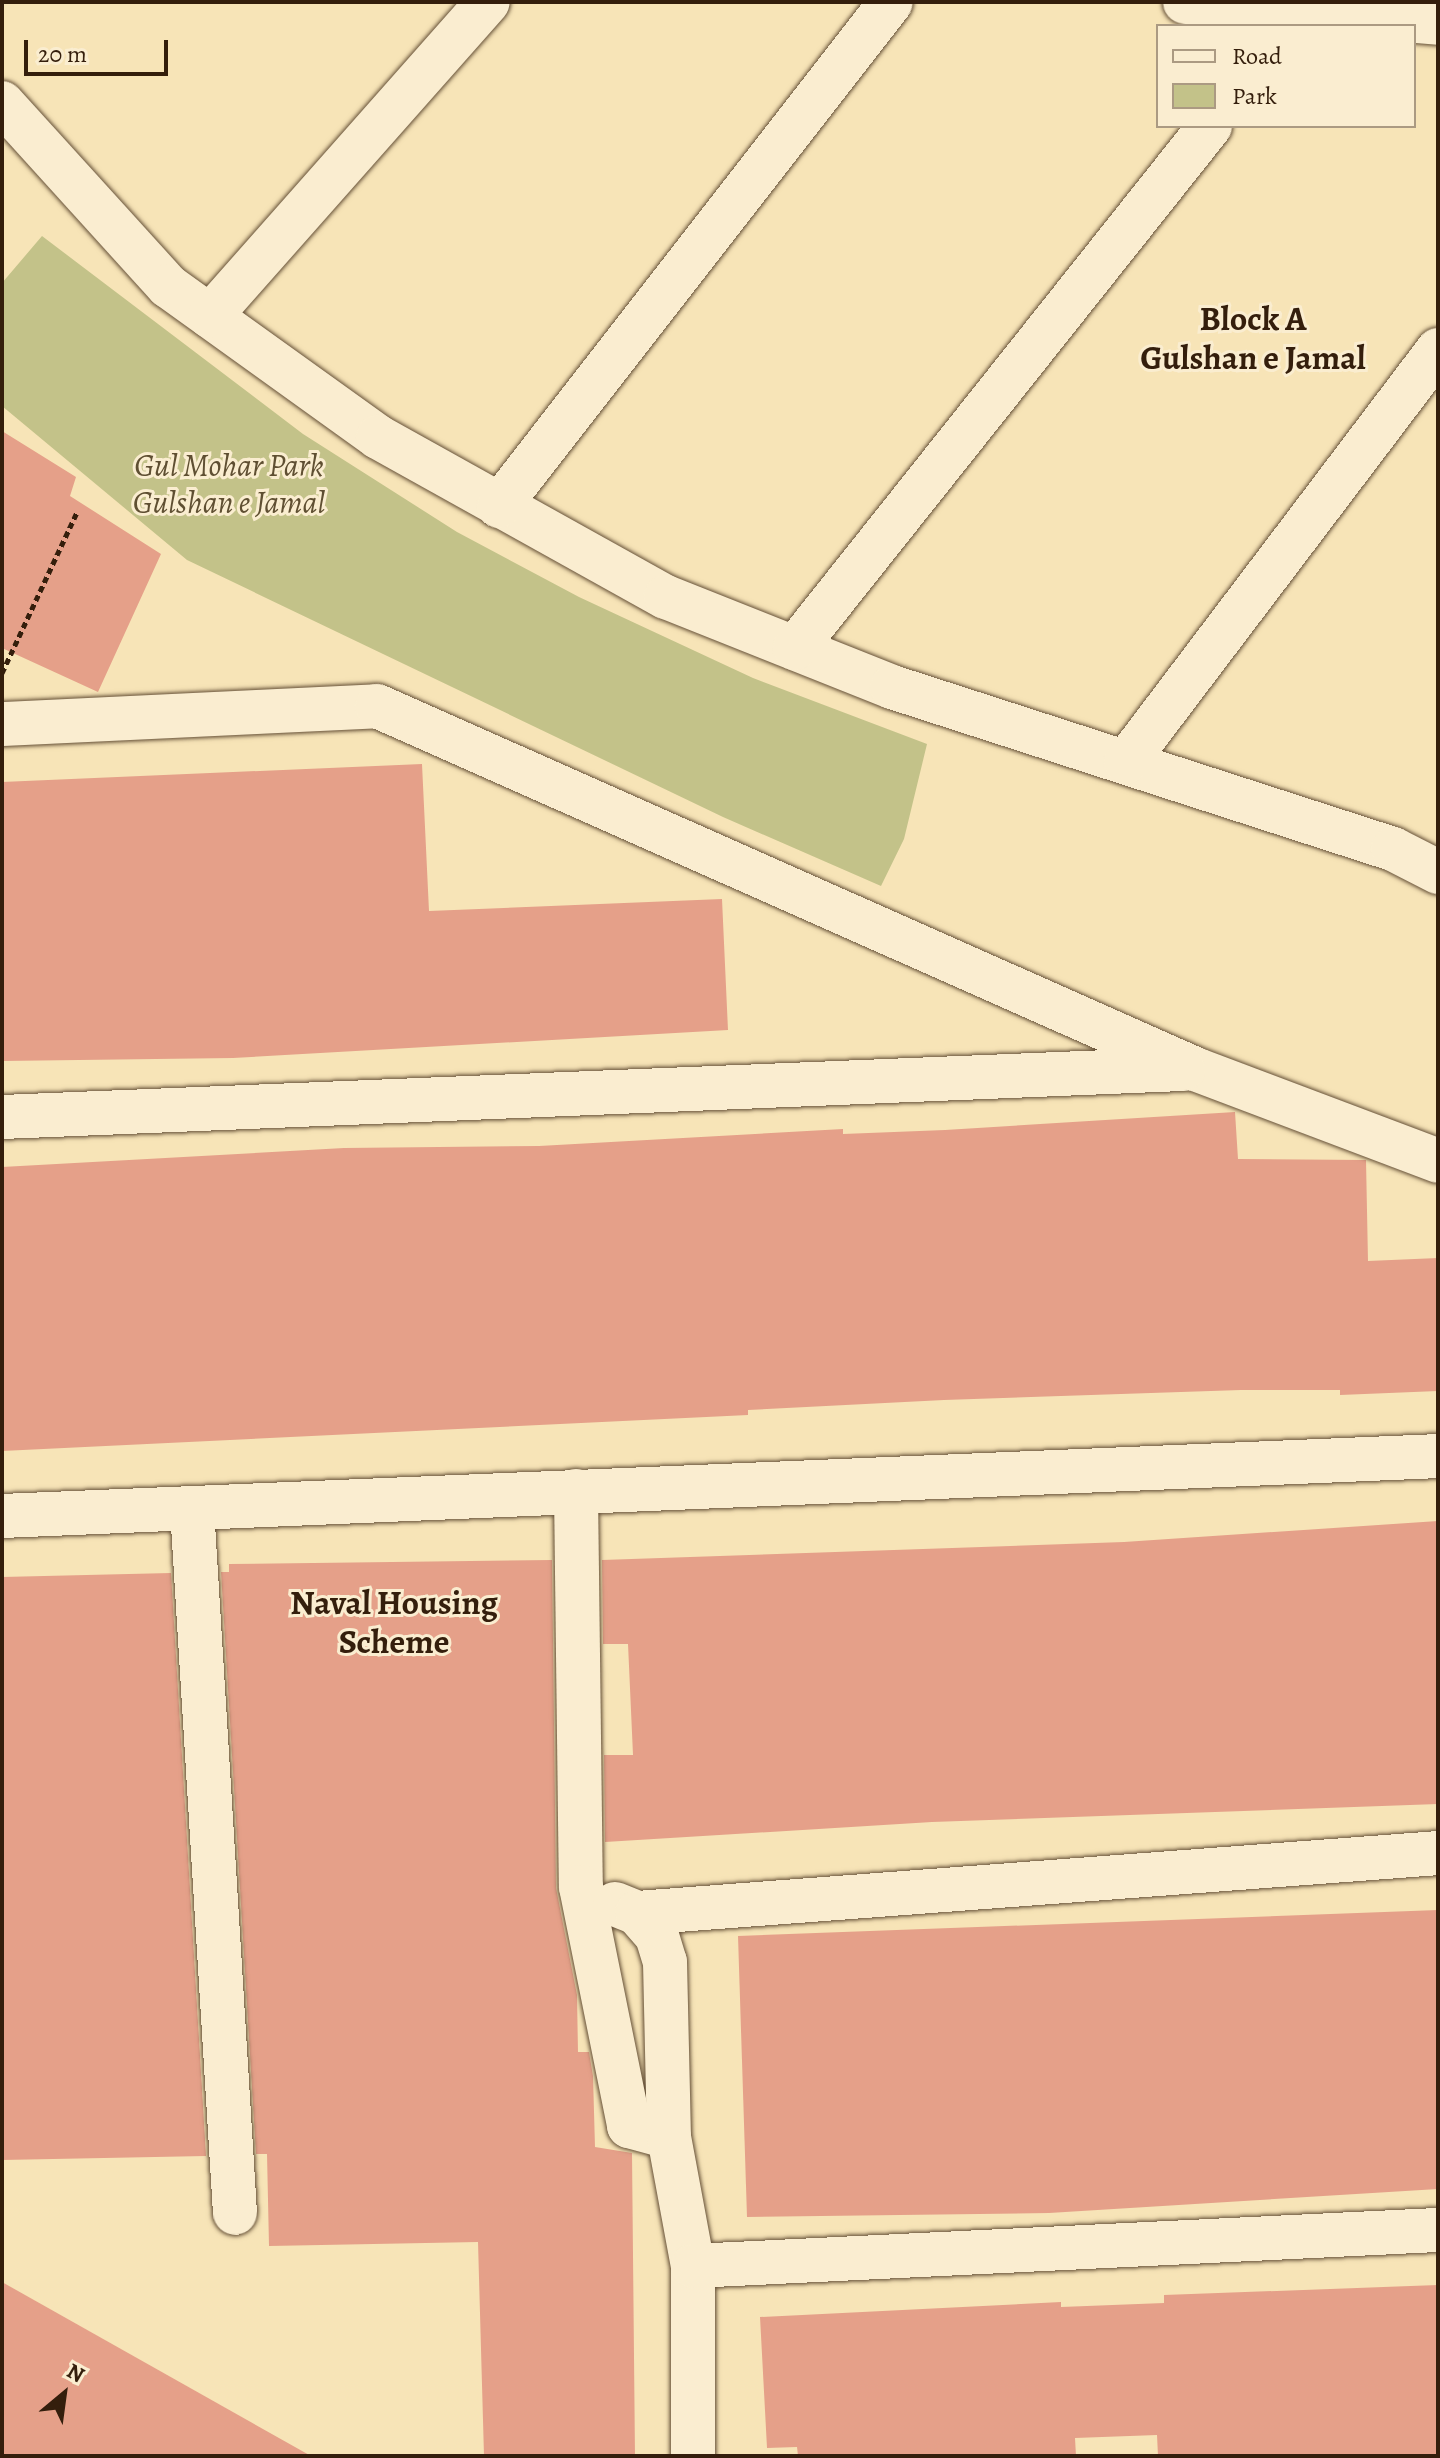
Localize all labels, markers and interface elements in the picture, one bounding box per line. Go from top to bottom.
scale bar [28,24,172,74]
legend [1156,24,1416,128]
text: 20 m [38,38,87,70]
text: Road [1232,40,1282,72]
text: Park [1232,80,1277,112]
district label: Block A Gulshan e Jamal [1140,298,1366,378]
park label: Gul Mohar Park Gulshan e Jamal [133,447,325,522]
district label: Naval Housing Scheme [290,1582,498,1662]
north arrow [24,2354,104,2434]
text: N [61,2356,90,2390]

